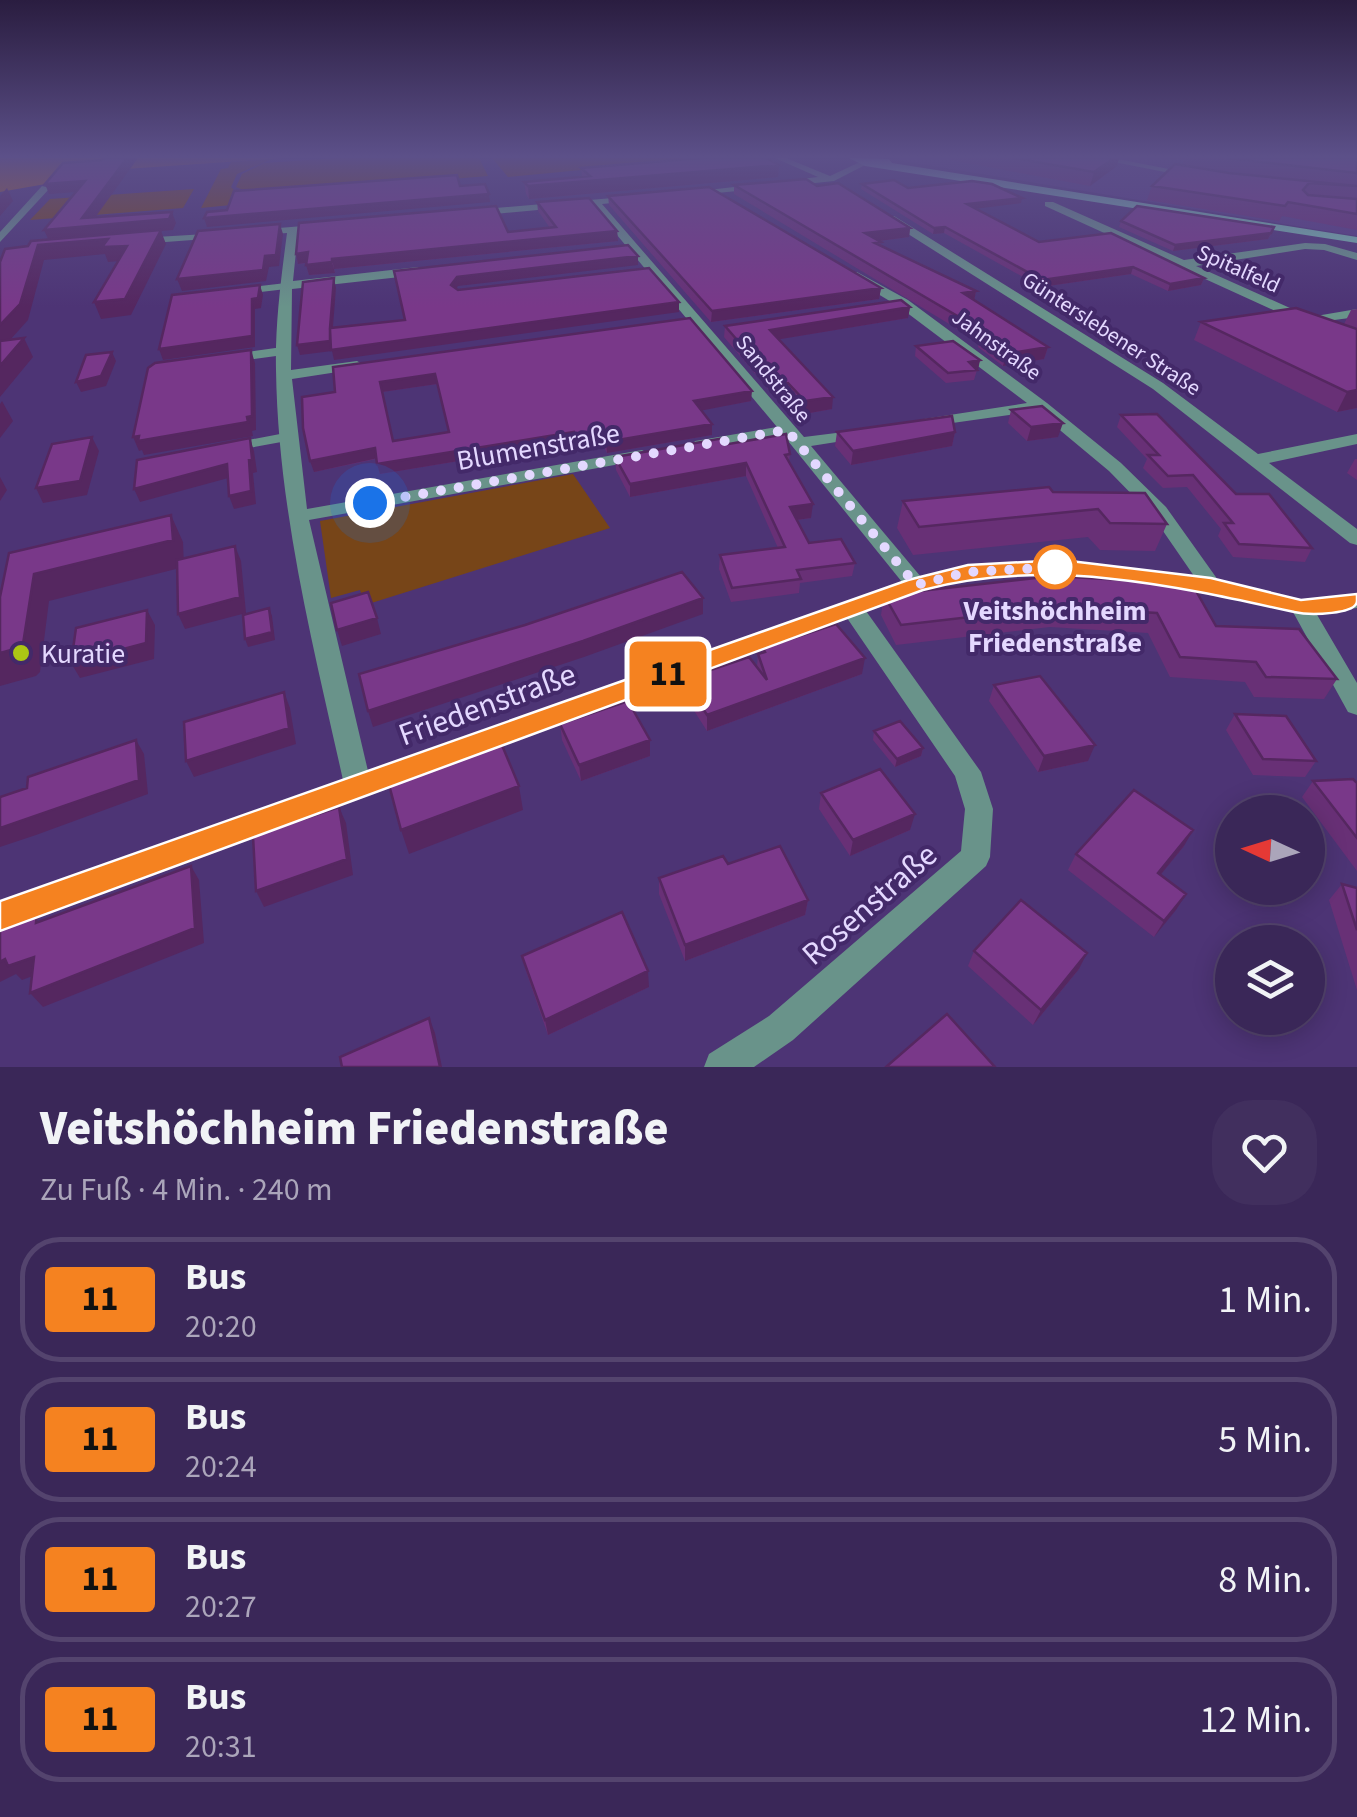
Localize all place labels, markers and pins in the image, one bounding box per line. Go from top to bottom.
marker: Veitshöchheim Friedenstraße [1034,546,1076,588]
place label: Veitshöchheim Friedenstraße [963,591,1146,663]
place label: Kuratie [41,634,125,674]
marker: Kuratie [10,642,32,664]

